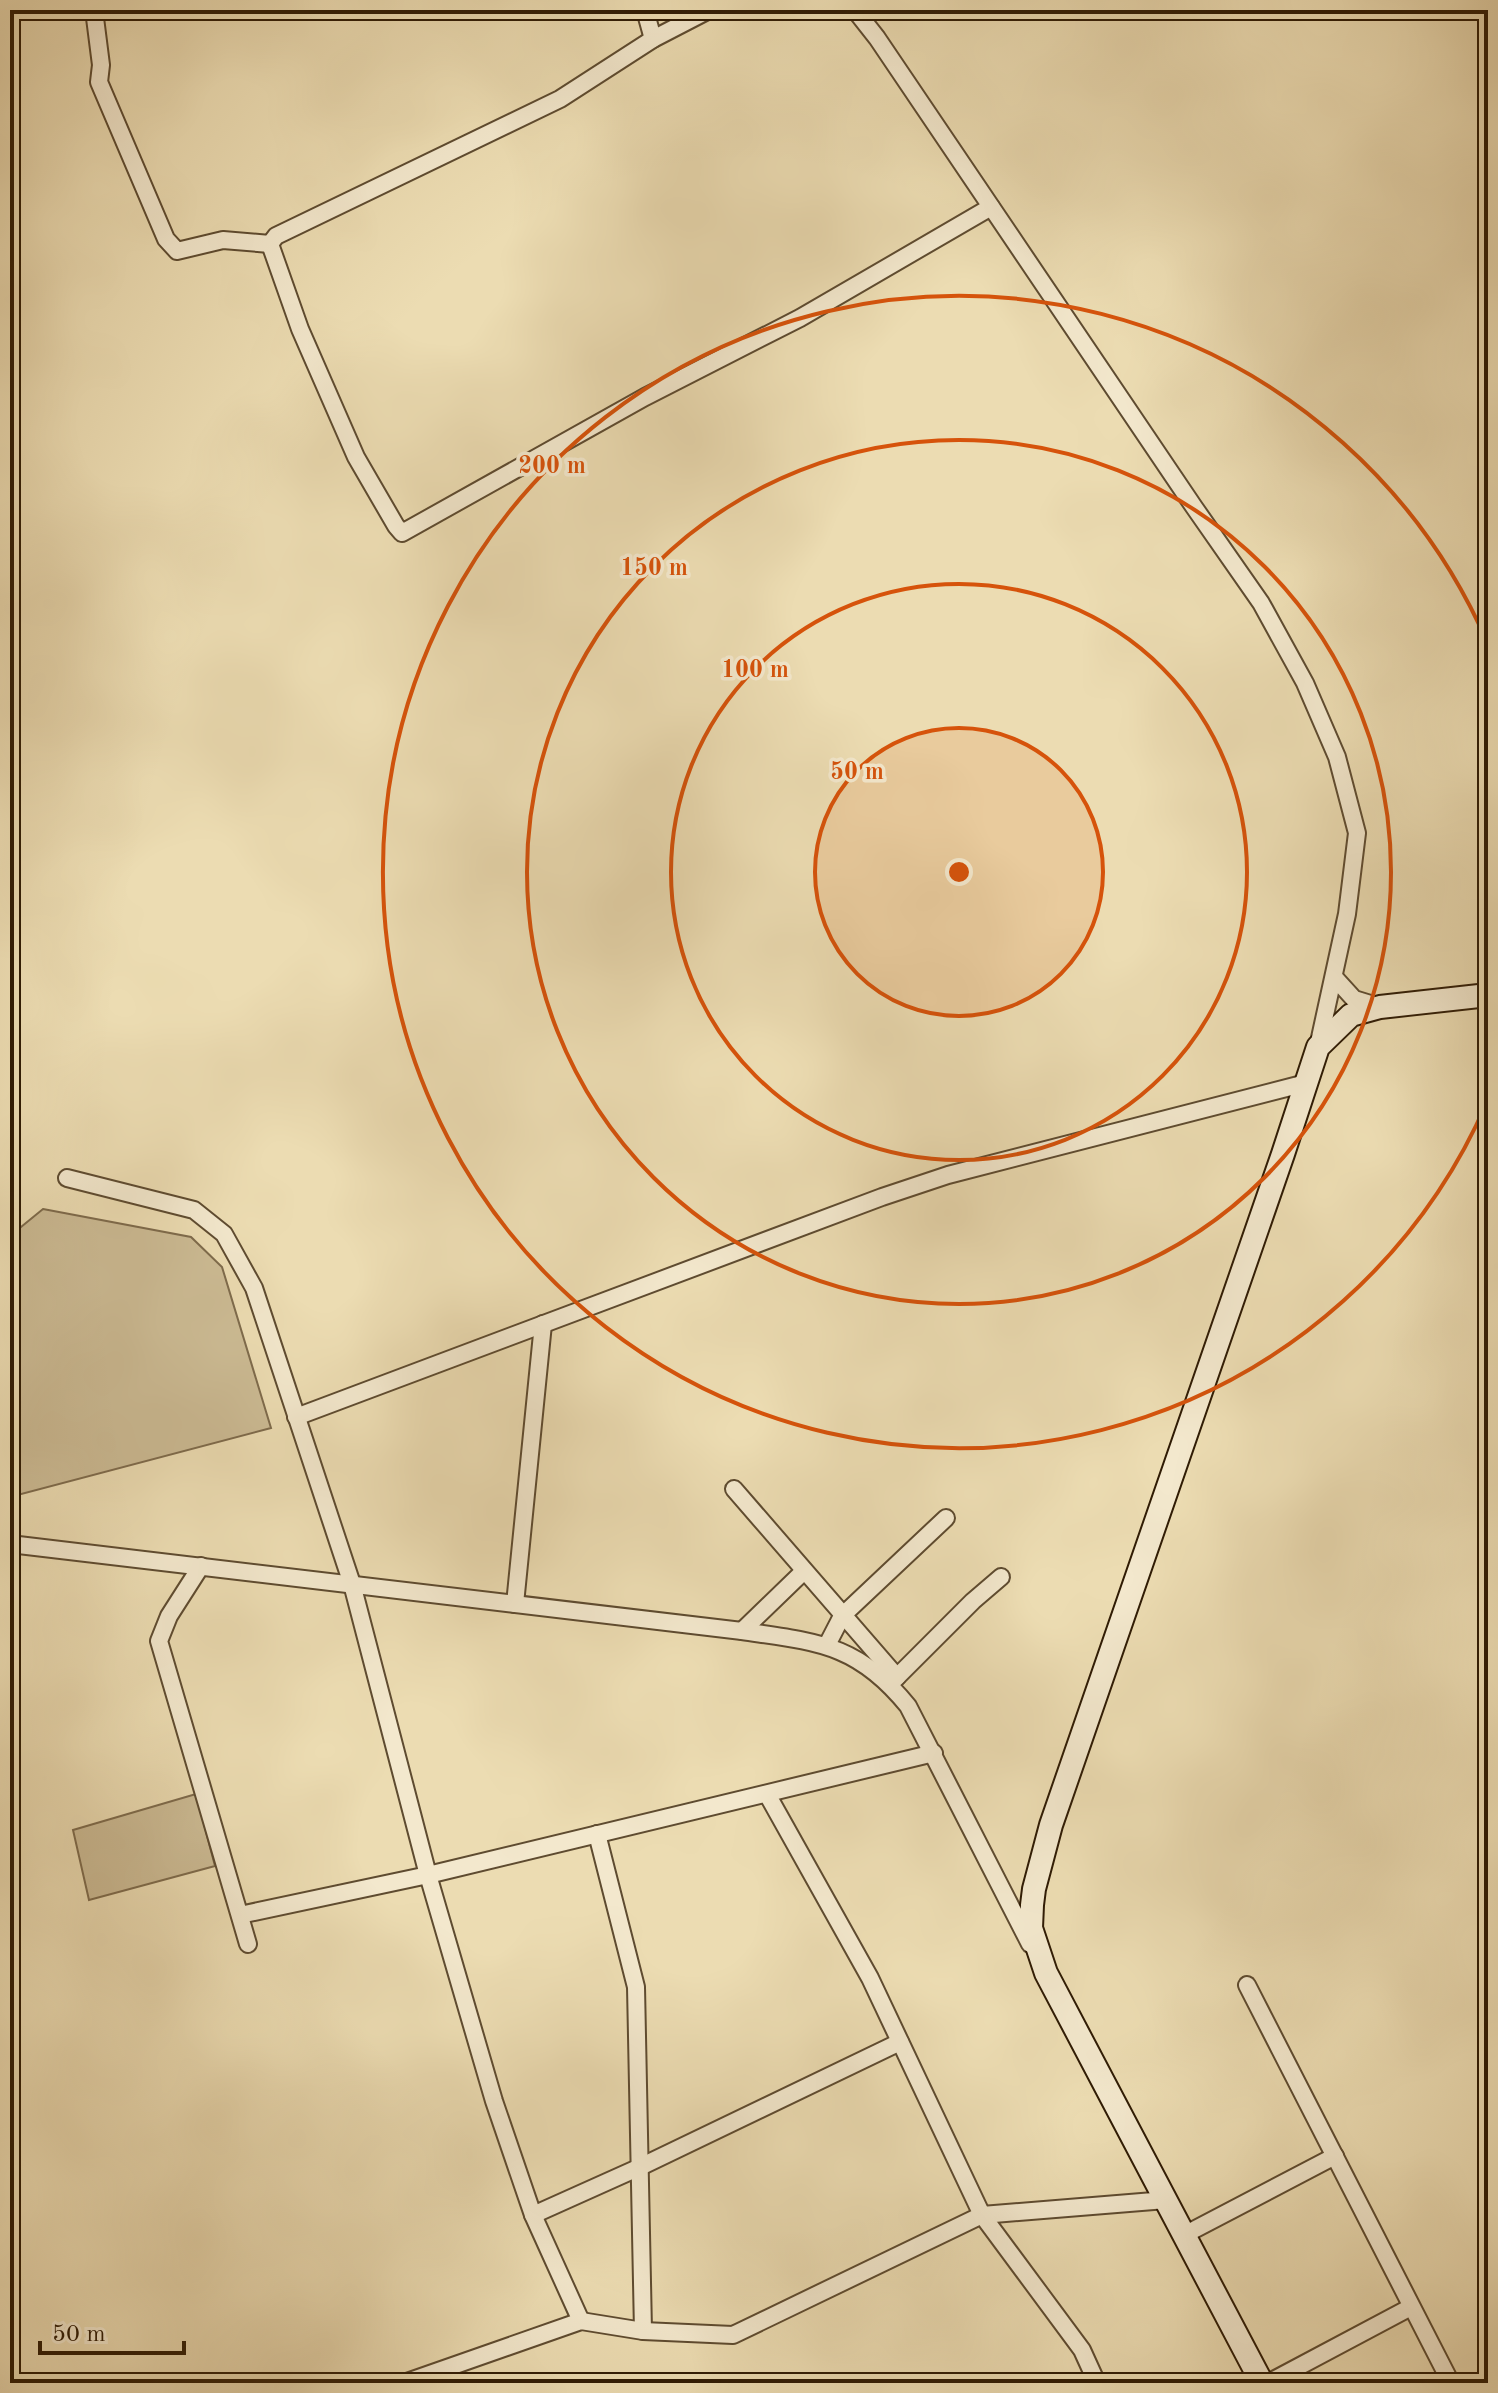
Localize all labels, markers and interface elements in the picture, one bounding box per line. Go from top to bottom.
text: 200 m [518,455,586,479]
text: 150 m [620,556,688,581]
text: 100 m [721,659,789,683]
text: 50 m [830,760,884,785]
centre of rings [945,858,973,886]
scale bar [40,2305,184,2355]
text: 50 m [52,2323,106,2347]

